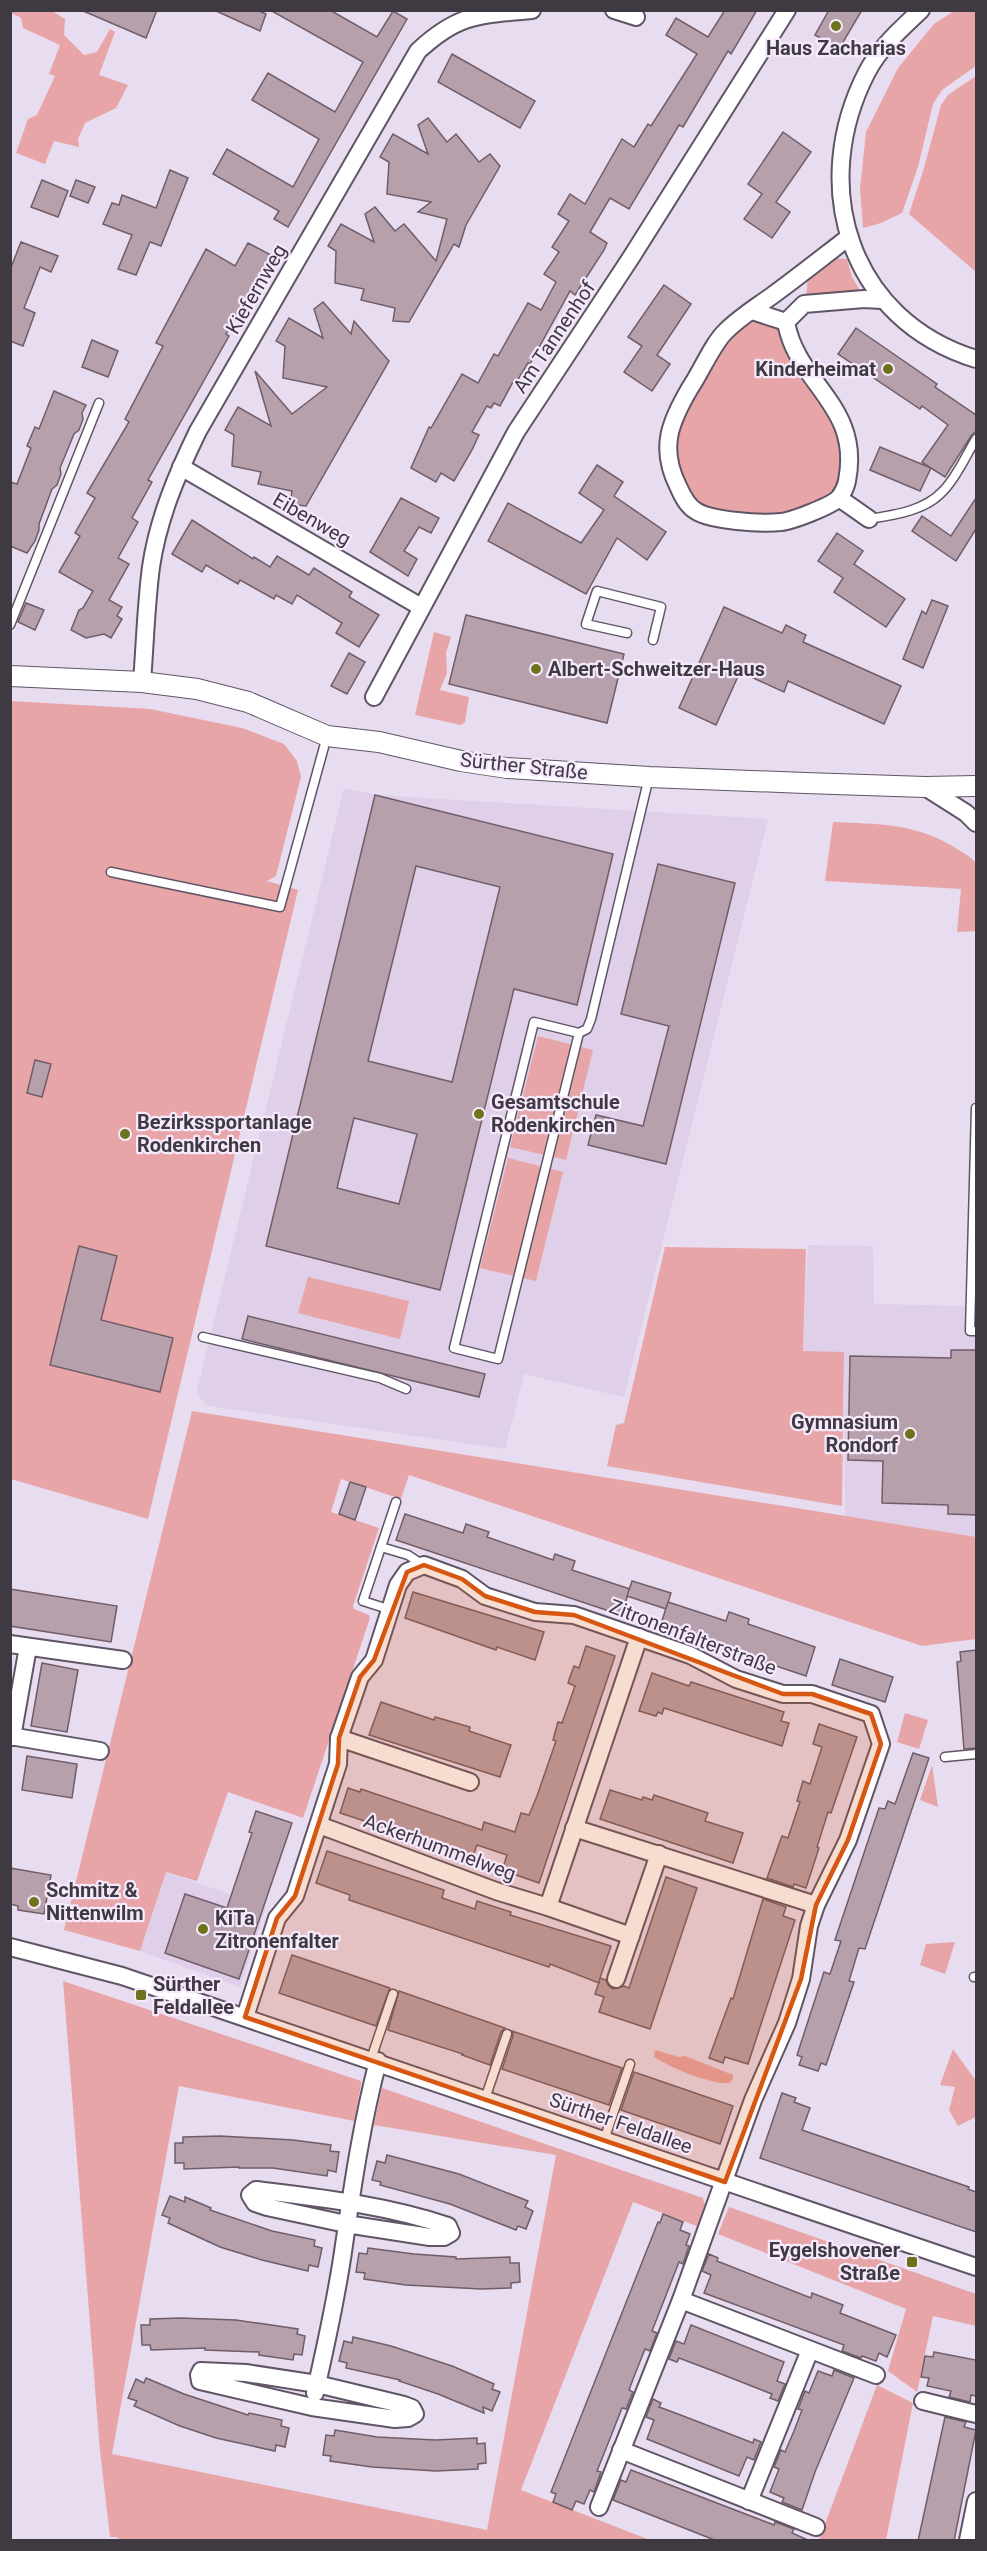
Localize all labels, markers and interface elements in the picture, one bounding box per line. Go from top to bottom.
marker: Haus Zacharias [829,19,843,33]
place label: Haus Zacharias [766,36,906,60]
street label: Kiefernweg [221,240,291,338]
street label: Am Tannenhof [508,276,600,398]
place label: Kinderheimat [755,357,876,381]
marker: Kinderheimat [881,362,895,376]
street label: Eibenweg [269,487,355,551]
place label: Albert-Schweitzer-Haus [548,657,765,681]
marker: Albert-Schweitzer-Haus [529,662,543,676]
street label: Sürther Straße [459,747,589,785]
place label: Gesamtschule Rodenkirchen [491,1090,620,1137]
marker: Gesamtschule Rodenkirchen [472,1107,486,1121]
place label: Bezirkssportanlage Rodenkirchen [137,1110,312,1157]
marker: Bezirkssportanlage Rodenkirchen [118,1127,132,1141]
place label: Gymnasium Rondorf [791,1410,899,1457]
marker: Gymnasium Rondorf [903,1427,917,1441]
street label: Zitronenfalterstraße [606,1594,780,1680]
street label: Ackerhummelweg [361,1808,519,1886]
place label: Schmitz & Nittenwilm [46,1878,144,1925]
marker: Schmitz & Nittenwilm [27,1895,41,1909]
place label: KiTa Zitronenfalter [215,1906,339,1953]
marker: KiTa Zitronenfalter [196,1922,210,1936]
place label: Sürther Feldallee [153,1972,234,2019]
marker: Sürther Feldallee [134,1988,148,2002]
street label: Sürther Feldallee [546,2087,696,2159]
place label: Eygelshovener Straße [769,2238,901,2285]
marker: Eygelshovener Straße [905,2255,919,2269]

